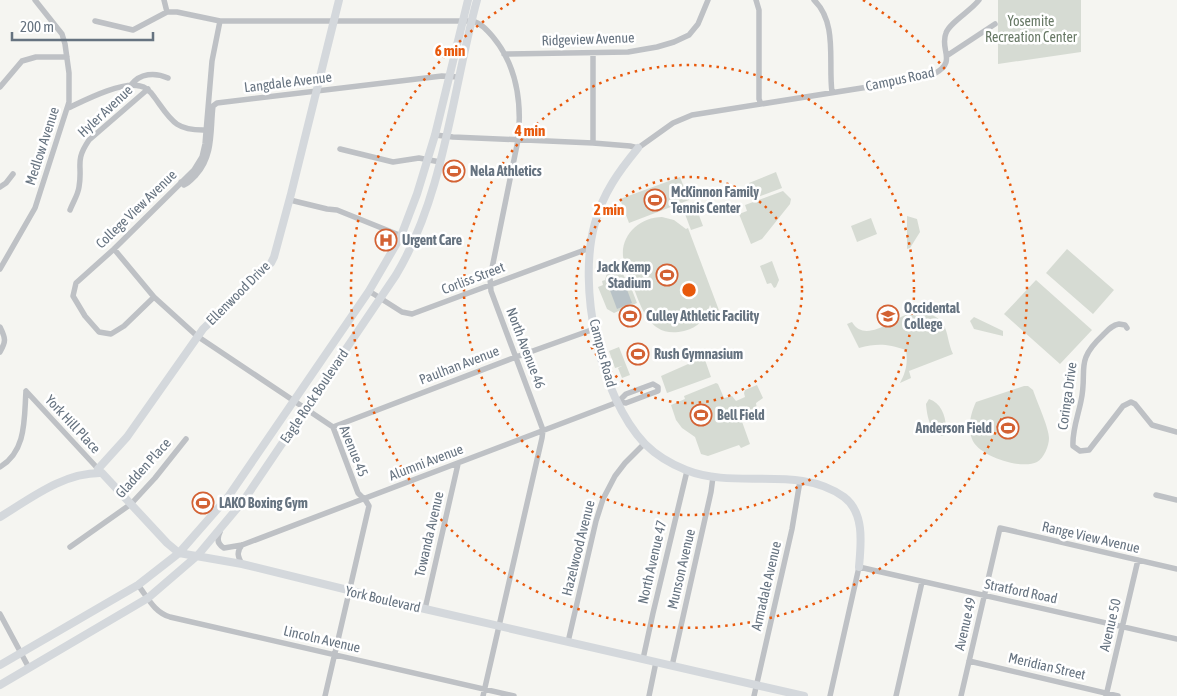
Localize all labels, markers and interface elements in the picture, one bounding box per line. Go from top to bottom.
scale bar [12,10,154,42]
park label: Yosemite Recreation Center [985,13,1078,45]
text: 200 m [20,18,54,35]
street label: Ridgeview Avenue [541,29,635,49]
text: 6 min [435,42,465,59]
street label: Campus Road [864,64,936,94]
street label: Langdale Avenue [243,69,333,95]
street label: Hyler Avenue [74,82,136,140]
street label: Medlow Avenue [22,105,62,187]
text: 4 min [514,122,545,139]
sports icon: Nela Athletics [442,159,466,183]
place label: Nela Athletics [470,163,542,179]
street label: College View Avenue [92,166,180,252]
place label: McKinnon Family Tennis Center [671,184,759,216]
sports icon: McKinnon Family Tennis Center [643,188,667,212]
text: 2 min [594,201,624,218]
hospital icon: Urgent Care [374,228,398,252]
place label: Urgent Care [402,232,462,248]
street label: Ellenwood Drive [203,258,273,328]
street label: Corliss Street [439,259,507,297]
place label: Jack Kemp Stadium [596,259,651,291]
sports icon: Jack Kemp Stadium [655,263,679,287]
centre of rings [680,281,698,299]
place label: Occidental College [904,300,960,332]
sports icon: Culley Athletic Facility [618,304,642,328]
school or university icon: Occidental College [876,304,900,328]
street label: North Avenue 46 [503,305,549,391]
place label: Culley Athletic Facility [646,308,759,324]
street label: Campus Road [586,317,620,389]
street label: Paulhan Avenue [417,342,501,388]
sports icon: Rush Gymnasium [626,342,650,366]
street label: Eagle Rock Boulevard [277,346,351,446]
place label: Rush Gymnasium [654,346,743,362]
street label: Coringa Drive [1054,361,1080,431]
street label: York Hill Place [42,392,104,456]
sports icon: Bell Field [689,403,713,427]
place label: Bell Field [717,407,765,423]
sports icon: Anderson Field [996,416,1020,440]
place label: Anderson Field [915,420,992,436]
street label: Avenue 45 [336,423,372,479]
street label: Gladden Place [112,435,174,501]
street label: Alumni Avenue [387,441,465,483]
street label: Towanda Avenue [411,490,447,578]
sports icon: LAKO Boxing Gym [191,491,215,515]
place label: LAKO Boxing Gym [219,495,308,511]
street label: Hazelwood Avenue [558,498,598,598]
street label: Range View Avenue [1041,518,1141,556]
street label: North Avenue 47 [635,519,669,605]
street label: Munson Avenue [664,527,698,611]
street label: Armadale Avenue [748,540,784,632]
street label: Stratford Road [983,575,1059,607]
street label: York Boulevard [344,583,422,615]
street label: Avenue 49 [951,596,979,652]
street label: Avenue 50 [1096,597,1124,653]
street label: Lincoln Avenue [282,622,362,656]
street label: Meridian Street [1007,649,1087,683]

